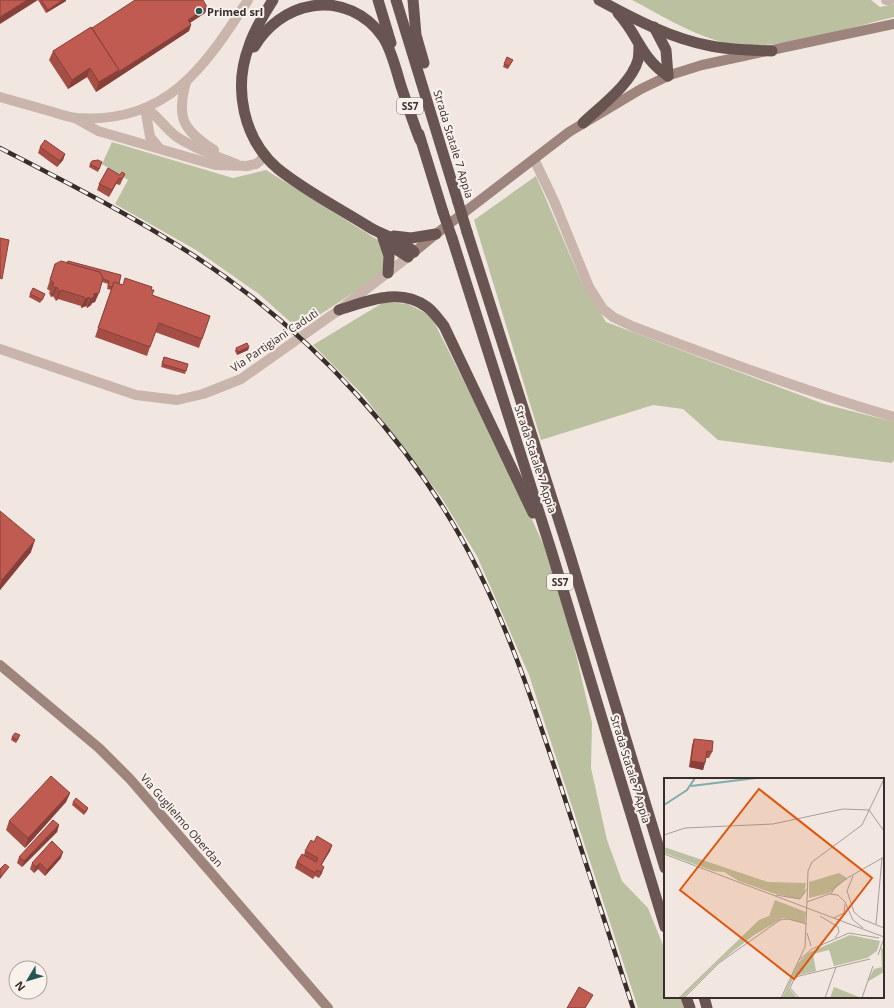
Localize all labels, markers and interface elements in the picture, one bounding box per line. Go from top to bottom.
place label: Primed srl [207,4,263,19]
marker: Primed srl [194,6,204,16]
street label: Strada Statale 7 Appia [430,88,478,200]
road number: SS7 [397,98,423,114]
street label: Via Partigiani Caduti [227,305,321,375]
street label: Strada Statale 7 Appia [511,403,561,515]
road number: SS7 [547,574,573,590]
street label: Strada Statale 7 Appia [607,713,655,825]
street label: Via Guglielmo Oberdan [137,770,227,870]
inset map [664,778,884,998]
north arrow [8,960,48,1000]
text: N [11,978,28,995]

